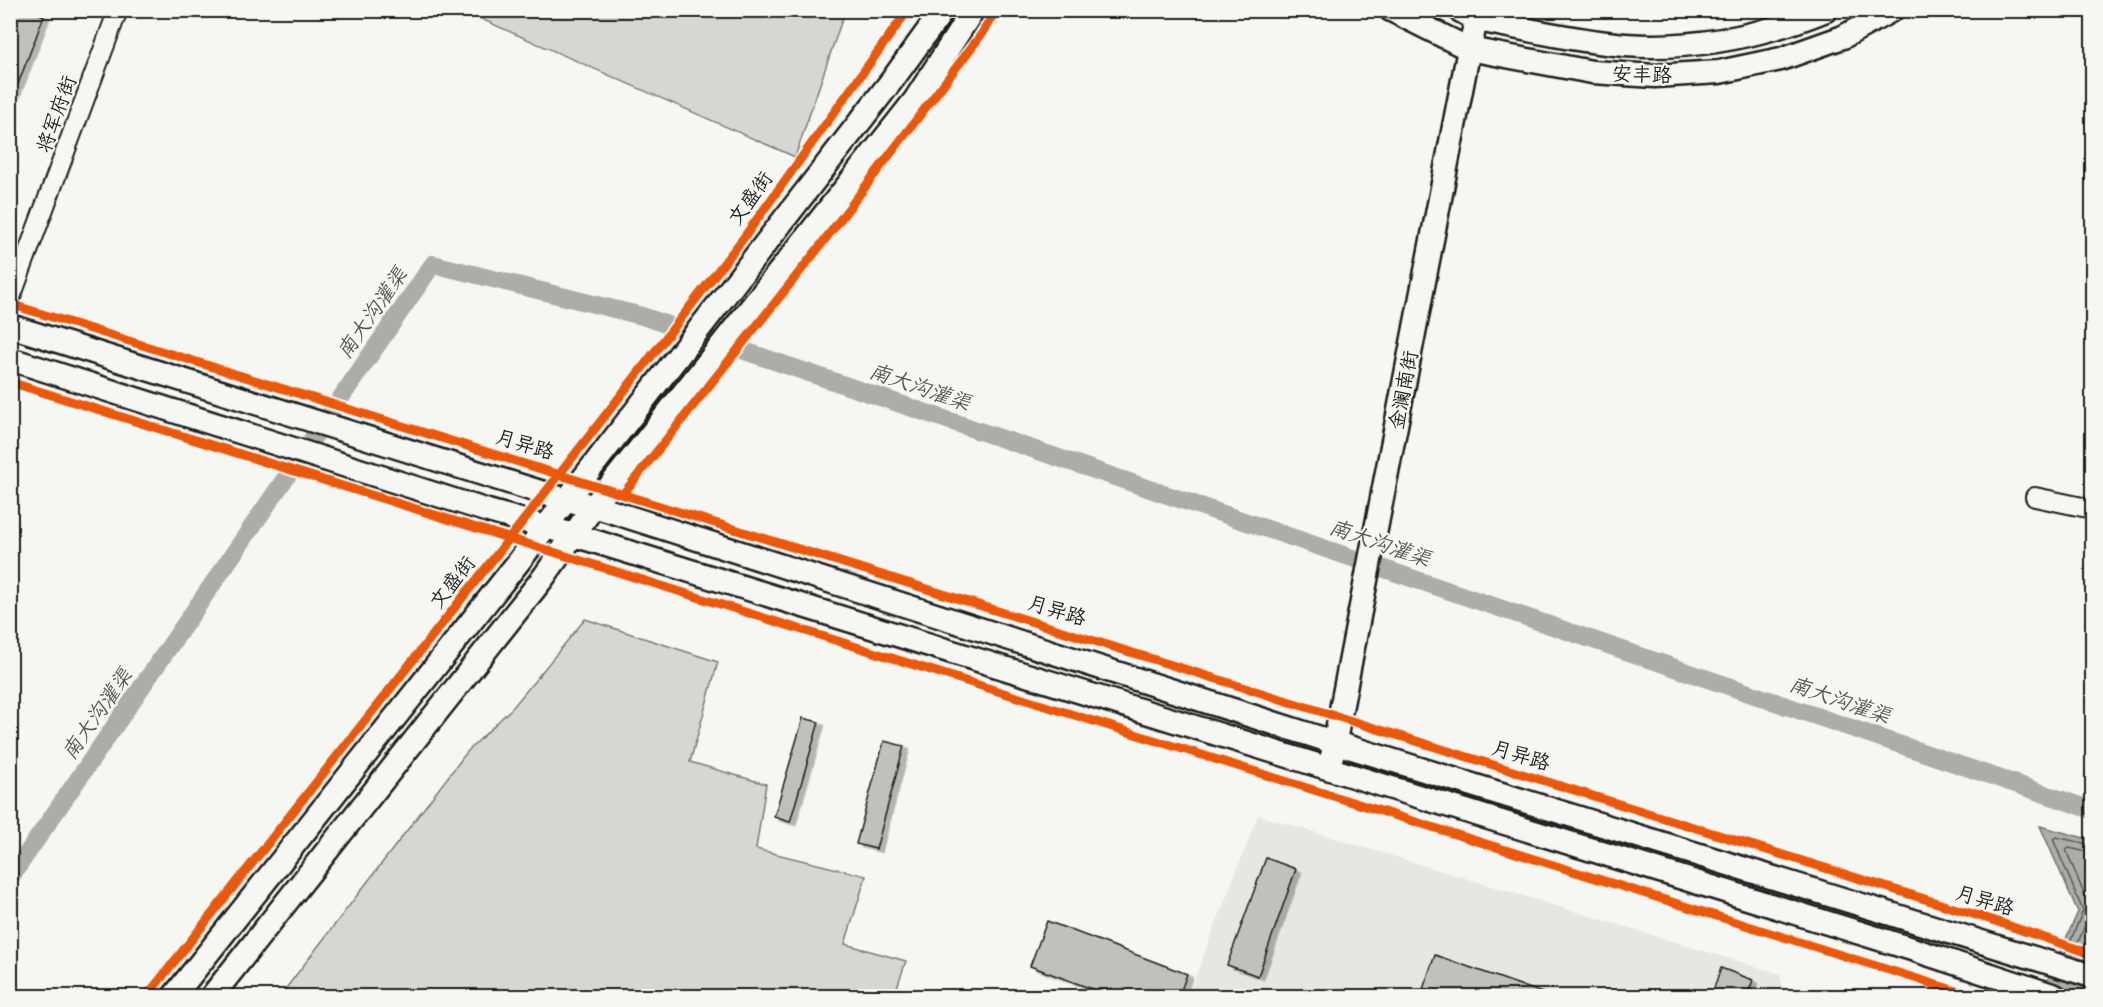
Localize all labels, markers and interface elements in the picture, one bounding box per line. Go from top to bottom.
street label: 安丰路 [1612,62,1673,87]
street label: 将军府街 [32,73,81,156]
street label: 文盛街 [723,167,777,229]
water label: 南大沟灌渠 [332,261,413,363]
street label: 金澜南街 [1385,349,1422,432]
water label: 南大沟灌渠 [866,359,975,416]
street label: 月异路 [493,425,558,465]
water label: 南大沟灌渠 [1326,515,1435,572]
street label: 文盛街 [425,552,480,613]
street label: 月异路 [1025,591,1090,631]
water label: 南大沟灌渠 [57,662,138,764]
water label: 南大沟灌渠 [1786,672,1895,729]
street label: 月异路 [1489,736,1554,776]
street label: 月异路 [1953,881,2018,921]

